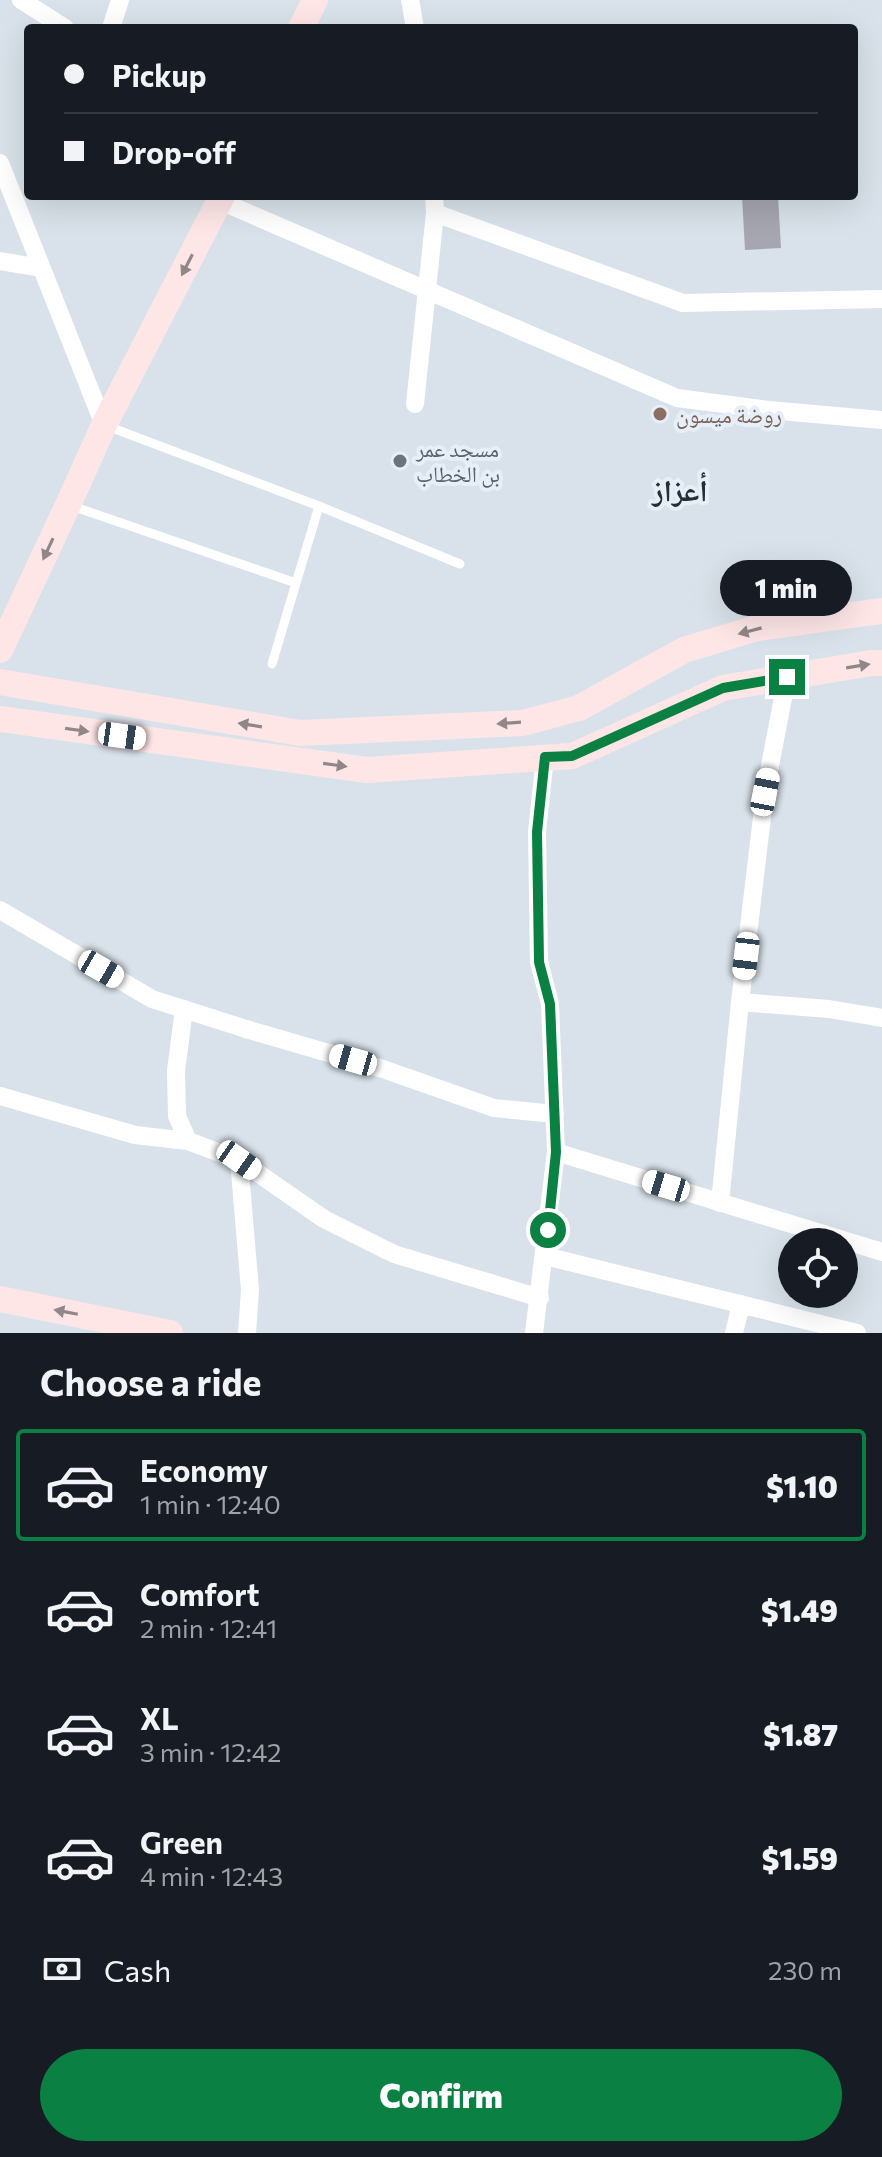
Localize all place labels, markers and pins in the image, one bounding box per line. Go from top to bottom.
place label: روضة ميسون [676,401,782,429]
marker: روضة ميسون [651,405,669,423]
place label: مسجد عمر بن الخطاب [415,435,500,488]
marker: مسجد عمر بن الخطاب [391,452,409,470]

